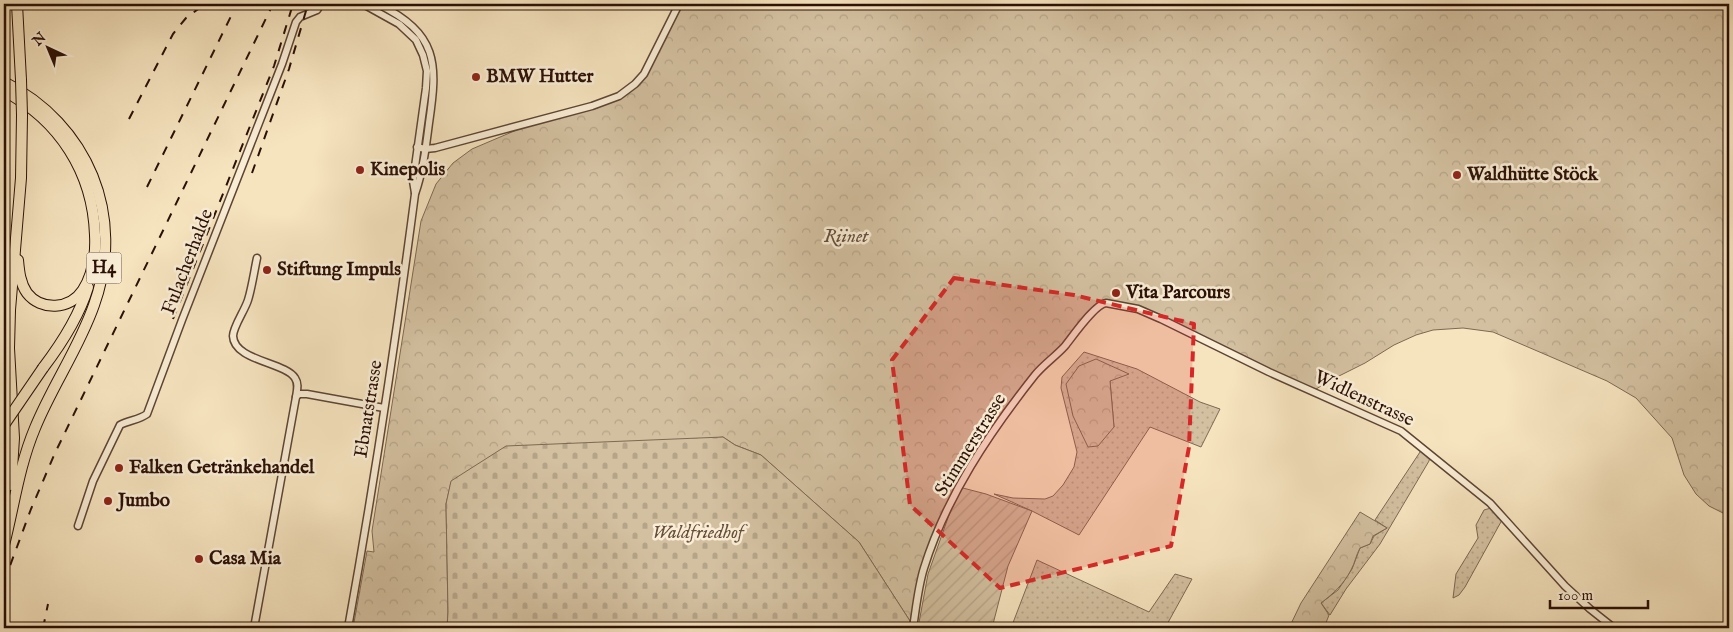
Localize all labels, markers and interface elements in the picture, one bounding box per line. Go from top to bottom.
north arrow [22,22,72,72]
text: N [28,29,50,51]
place label: BMW Hutter [486,65,594,89]
marker: BMW Hutter [470,71,482,83]
place label: Kinepolis [370,158,445,182]
place label: Waldhütte Stöck [1466,163,1599,187]
marker: Kinepolis [354,164,366,176]
marker: Waldhütte Stöck [1451,169,1463,181]
street label: Fulacherhalde [157,205,219,318]
park label: Riinet [824,225,869,249]
road number: H4 [86,252,122,284]
place label: Stiftung Impuls [277,258,401,282]
marker: Stiftung Impuls [261,264,273,276]
place label: Vita Parcours [1125,281,1231,305]
marker: Vita Parcours [1110,287,1122,299]
street label: Ebnatstrasse [349,358,389,460]
street label: Widlenstrasse [1310,365,1418,433]
street label: Stimmerstrasse [930,389,1012,501]
place label: Falken Getränkehandel [129,456,315,480]
marker: Falken Getränkehandel [113,462,125,474]
place label: Jumbo [115,489,170,513]
marker: Jumbo [102,495,114,507]
park label: Waldfriedhof [652,521,748,545]
place label: Casa Mia [209,547,282,571]
marker: Casa Mia [193,553,205,565]
scale bar [1550,577,1648,609]
text: 100 m [1558,586,1594,605]

